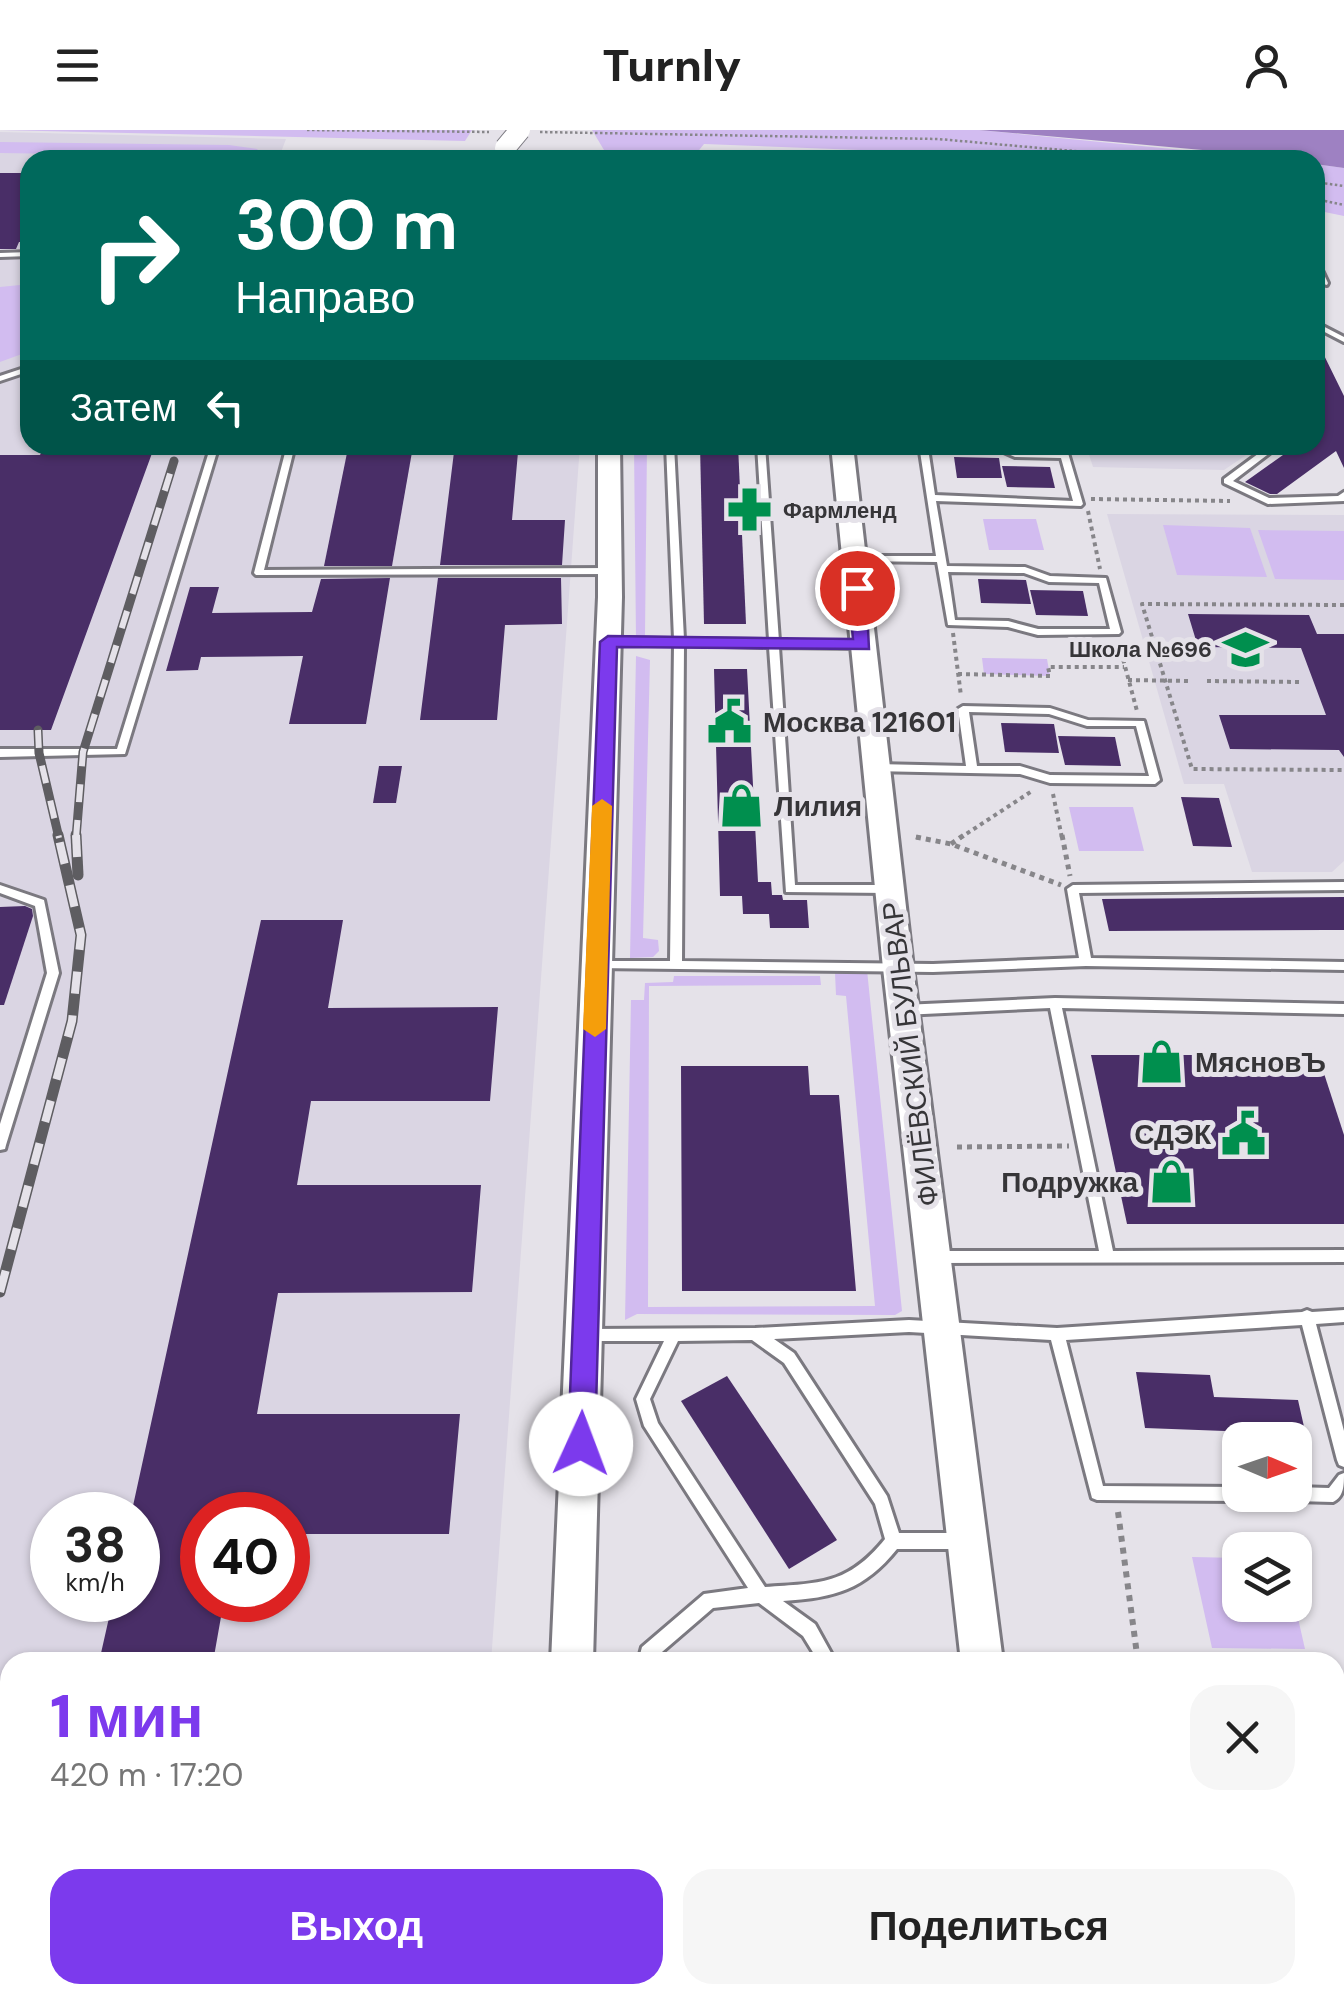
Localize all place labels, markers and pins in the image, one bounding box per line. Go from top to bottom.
pharmacy icon: Фармленд [726,486,774,534]
place label: Фармленд [783,496,897,525]
pin [815,546,900,631]
school or university icon: Школа №696 [1221,625,1269,673]
place label: Школа №696 [1069,635,1212,664]
public building icon: Москва 121601 [706,698,754,746]
place label: Москва 121601 [763,704,956,741]
shop icon: Лилия [717,782,765,830]
place label: Лилия [774,788,862,825]
shop icon: МясновЪ [1138,1038,1186,1086]
place label: МясновЪ [1195,1044,1326,1081]
public building icon: СДЭК [1220,1110,1268,1158]
place label: СДЭК [1134,1116,1212,1153]
shop icon: Подружка [1147,1158,1195,1206]
place label: Подружка [1001,1164,1138,1201]

